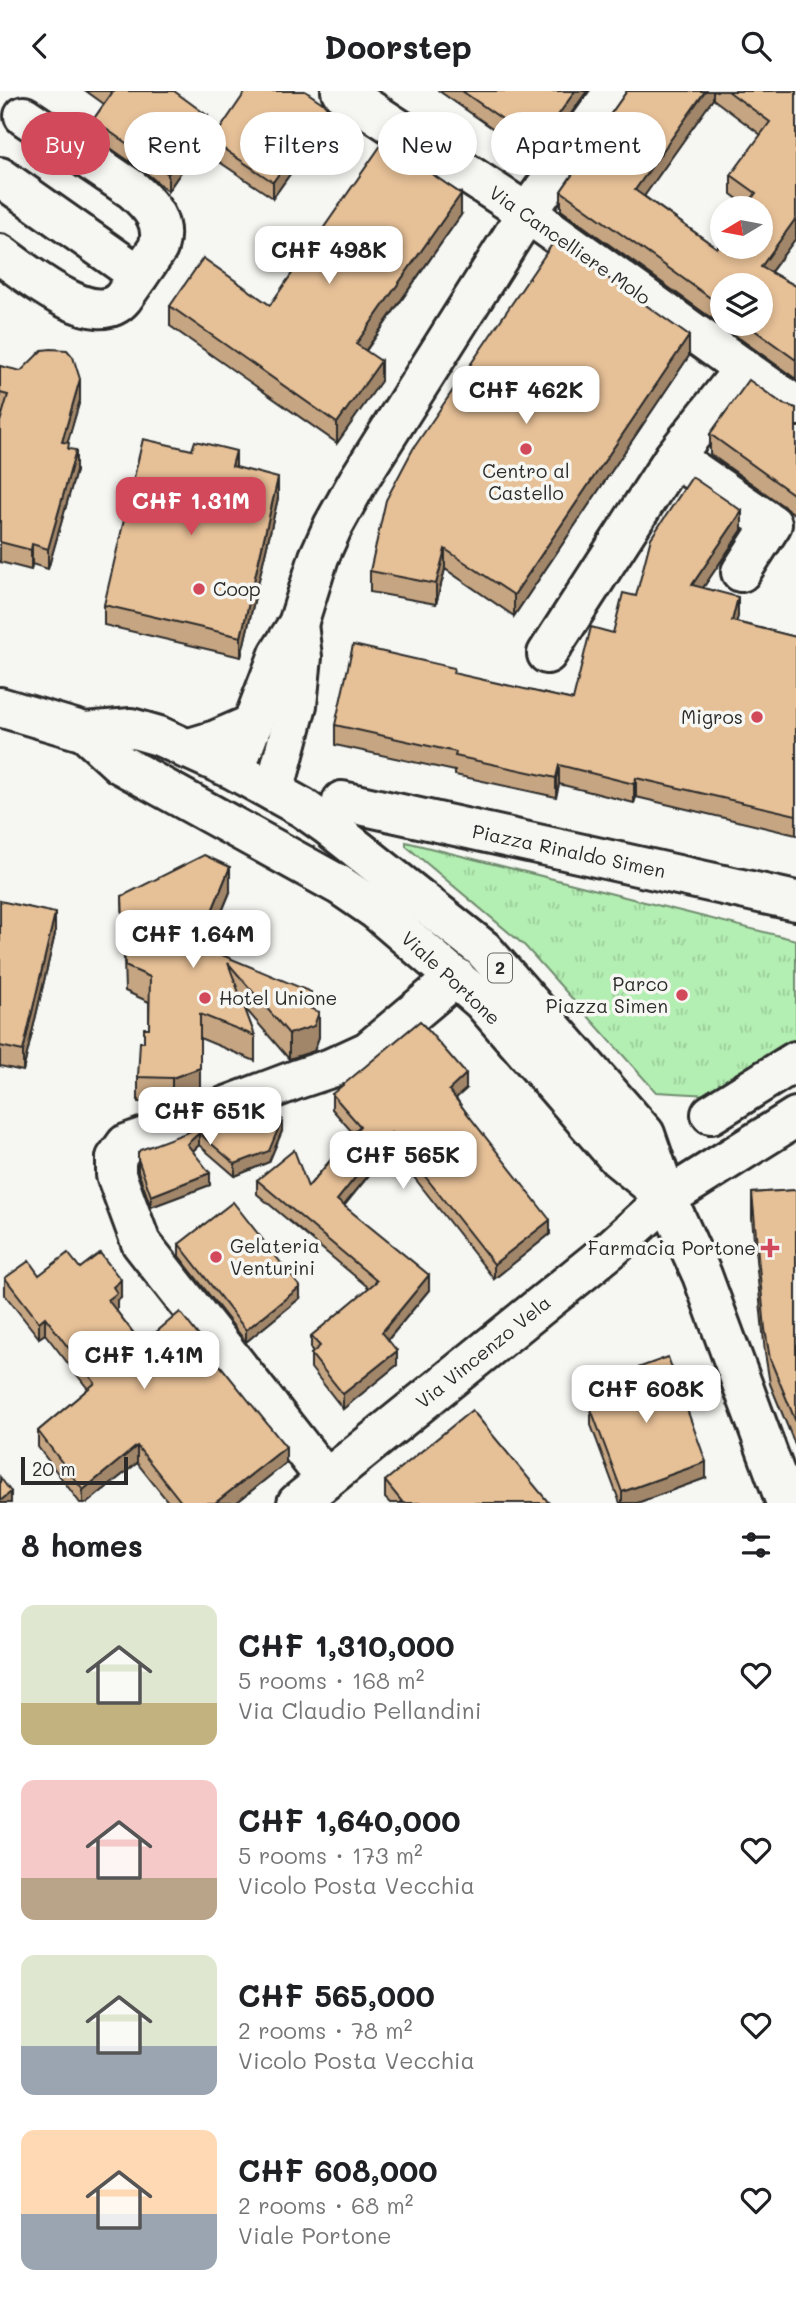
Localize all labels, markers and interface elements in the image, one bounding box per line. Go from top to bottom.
text: Doorstep [324,25,472,67]
icon: back [21,27,59,65]
icon: search [737,27,775,65]
chip: Buy [21,112,110,175]
chip: Rent [124,112,226,175]
chip: Filters [240,112,364,175]
chip: New [378,112,477,175]
chip: Apartment [491,112,666,175]
street label: Via Cancelliere Molo [485,179,656,310]
north arrow [710,196,774,259]
map controls [710,196,773,336]
pin: CHF 498K [257,227,401,286]
text: CHF 498K [271,234,387,264]
button: layers [710,273,773,336]
pin: CHF 462K [454,367,598,426]
text: CHF 462K [468,374,584,404]
marker: Centro al Castello [518,441,534,457]
place label: Centro al Castello [482,458,570,505]
pin: CHF 1.31M [111,477,271,537]
text: CHF 1.31M [132,485,250,515]
place label: Coop [213,576,261,601]
marker: Coop [191,581,207,597]
place label: Migros [681,704,743,729]
marker: Migros [749,709,765,725]
street label: Piazza Rinaldo Simen [470,818,668,883]
pin: CHF 1.64M [113,911,273,970]
text: CHF 1.64M [132,918,254,948]
street label: Viale Portone [396,925,506,1030]
road number: 2 [488,953,512,983]
place label: Parco Piazza Simen [546,971,668,1018]
place label: Hotel Unione [219,985,337,1010]
marker: Parco Piazza Simen [674,987,690,1003]
marker: Hotel Unione [197,990,213,1006]
pin: CHF 651K [138,1087,282,1147]
text: CHF 651K [154,1095,266,1125]
pin: CHF 565K [331,1131,475,1191]
text: CHF 565K [346,1139,460,1169]
place label: Gelateria Venturini [230,1233,320,1280]
place label: Farmacia Portone [588,1235,756,1260]
marker: Farmacia Portone [762,1240,778,1256]
marker: Gelateria Venturini [208,1249,224,1265]
street label: Via Vincenzo Vela [410,1290,555,1414]
pin: CHF 1.41M [64,1331,224,1391]
text: CHF 1.41M [84,1339,204,1369]
pin: CHF 608K [574,1365,718,1425]
text: CHF 608K [588,1373,704,1403]
scale bar [21,1454,128,1486]
text: 20 m [32,1456,76,1481]
text: 8 homes [21,1525,143,1565]
icon: filters [737,1526,775,1564]
text: CHF 1,310,000 [238,1625,455,1665]
icon: home [77,1633,161,1717]
icon: heart [737,1656,775,1694]
text: 5 rooms · 168 m² [238,1665,424,1695]
text: Via Claudio Pellandini [238,1695,482,1725]
text: CHF 1,640,000 [238,1800,460,1840]
icon: home [77,1808,161,1892]
icon: heart [737,1831,775,1869]
text: 5 rooms · 173 m² [238,1840,423,1870]
text: Vicolo Posta Vecchia [238,1870,475,1900]
text: CHF 565,000 [238,1975,435,2015]
icon: home [77,1983,161,2067]
icon: heart [737,2006,775,2044]
text: 2 rooms · 78 m² [238,2015,412,2045]
text: Vicolo Posta Vecchia [238,2045,475,2075]
text: CHF 608,000 [238,2150,438,2190]
icon: home [77,2158,161,2242]
icon: heart [737,2181,775,2219]
text: 2 rooms · 68 m² [238,2190,413,2220]
text: Viale Portone [238,2220,392,2250]

